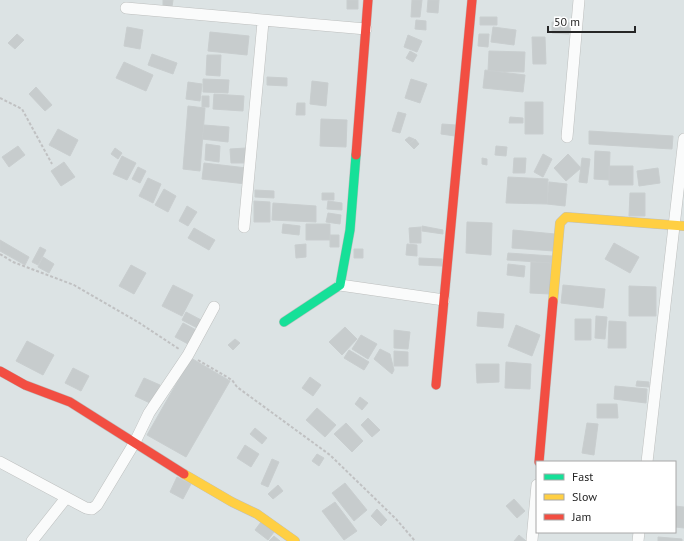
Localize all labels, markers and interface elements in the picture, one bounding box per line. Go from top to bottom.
scale bar [548,8,635,34]
text: 50 m [554,14,580,29]
legend [536,461,676,533]
text: Fast [572,469,593,484]
text: Slow [572,489,597,504]
text: Jam [571,509,591,524]

